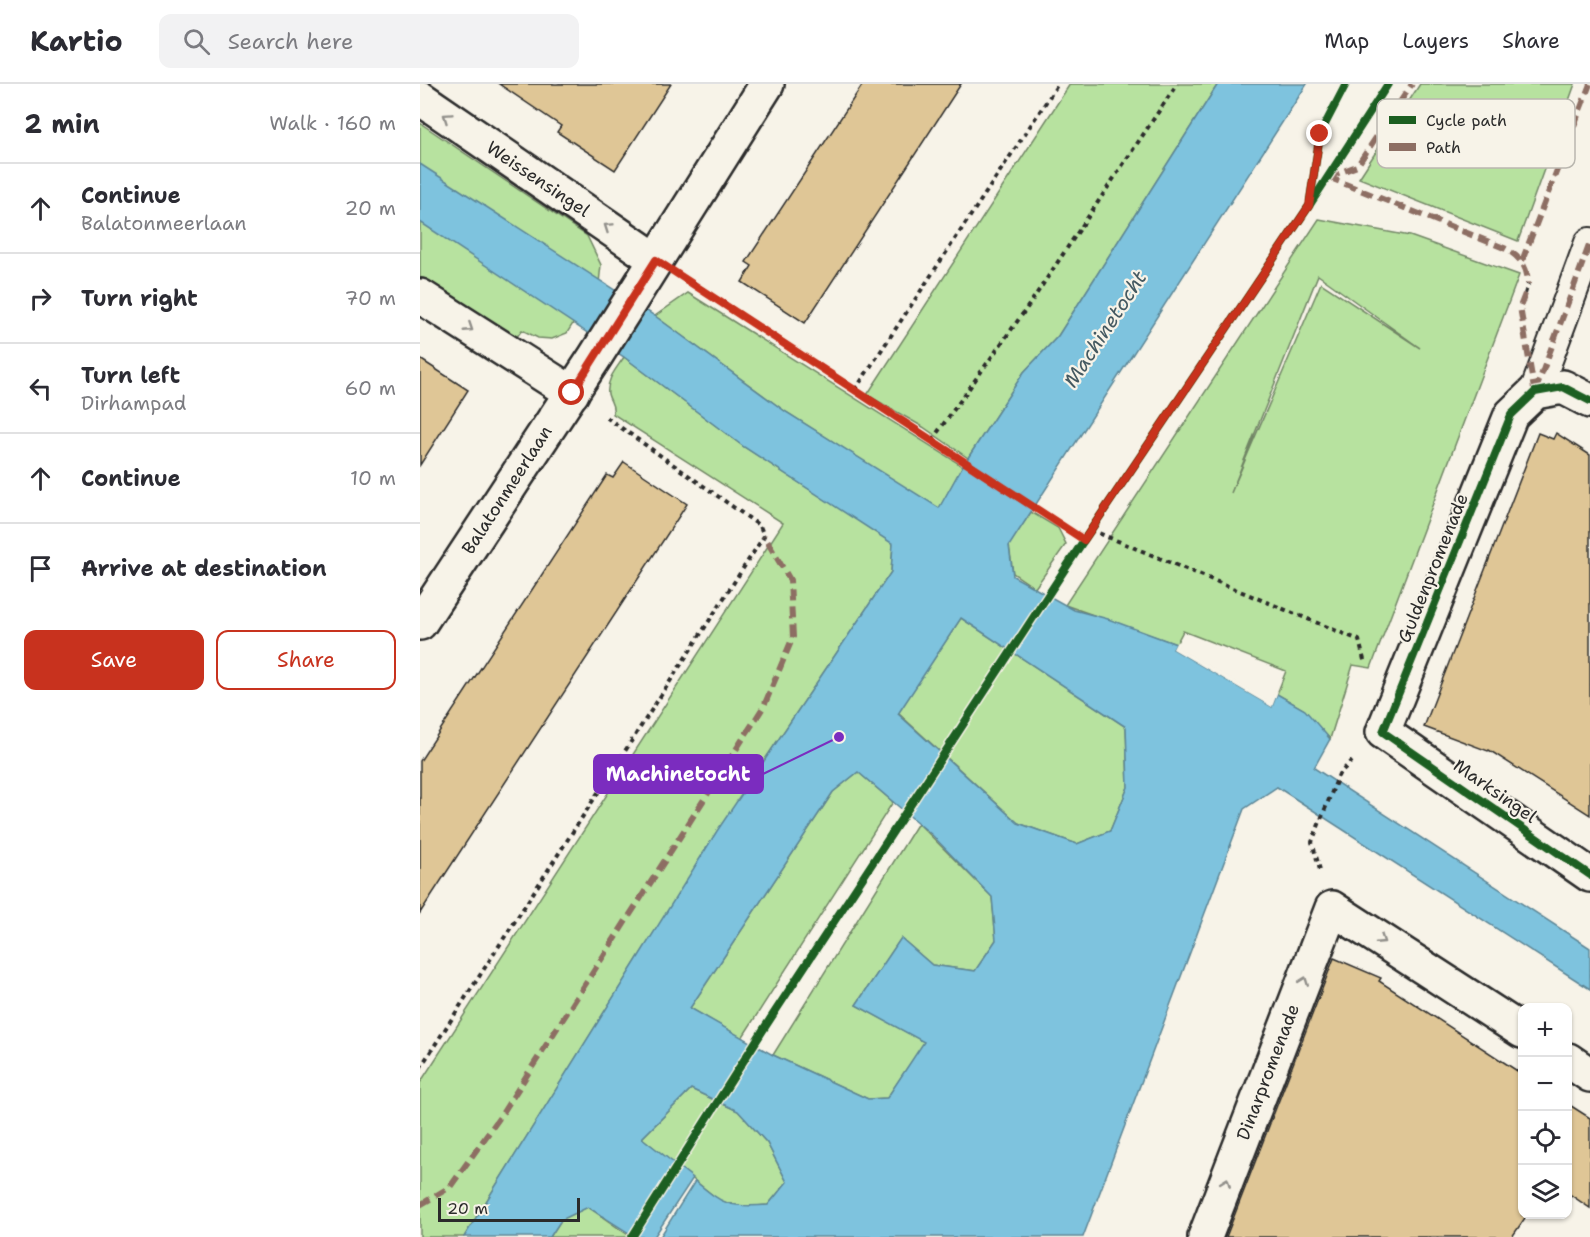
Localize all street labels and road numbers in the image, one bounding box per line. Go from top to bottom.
street label: Weissensingel [482,136,595,223]
street label: Balatonmeerlaan [456,421,558,559]
street label: Guldenpromenade [1392,490,1474,646]
street label: Marksingel [1448,753,1542,829]
street label: Dinarpromenade [1231,1000,1305,1144]

